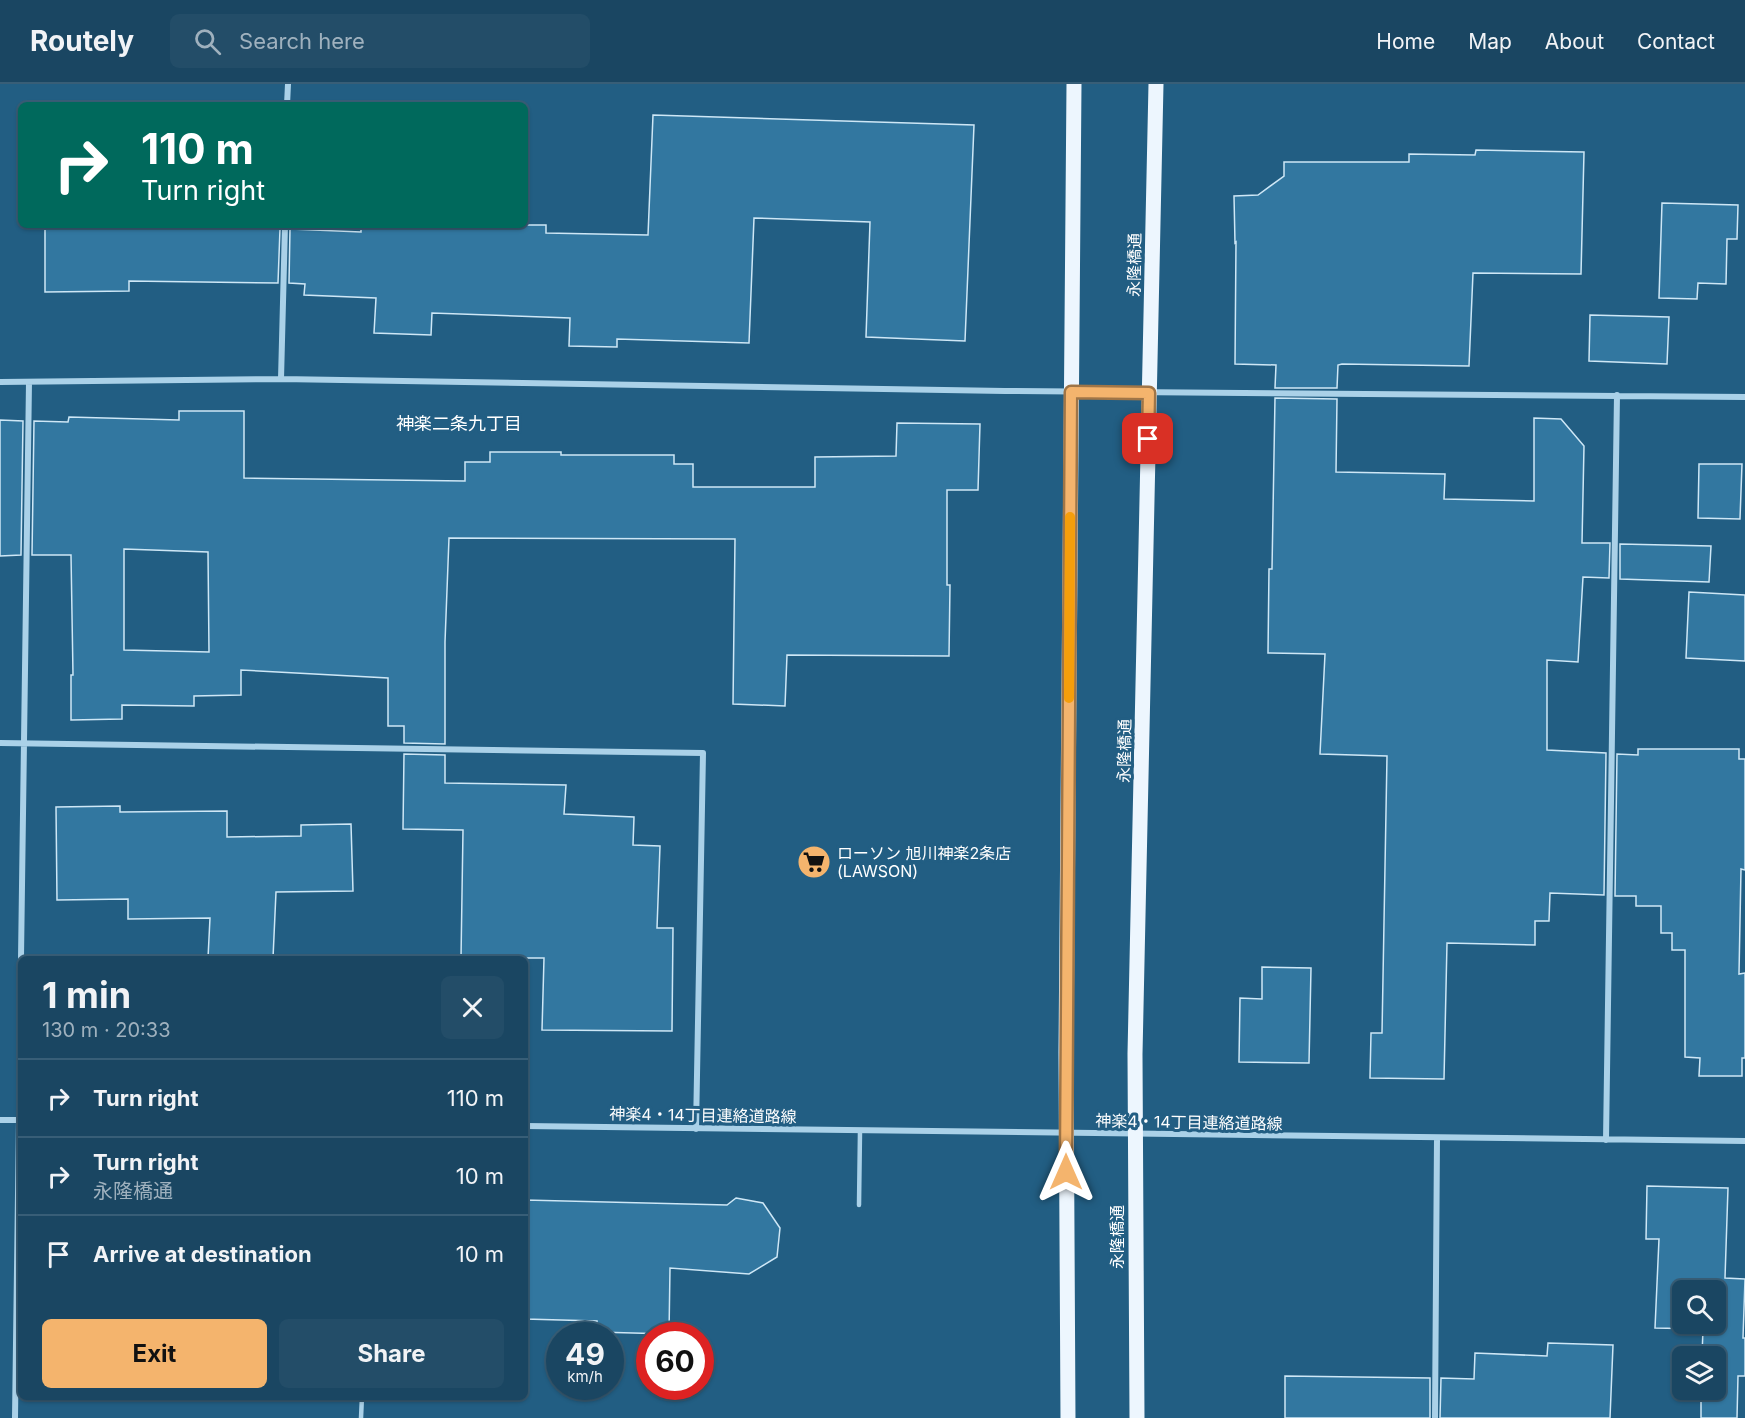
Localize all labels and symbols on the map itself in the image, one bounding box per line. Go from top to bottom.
street label: 永隆橋通 [1123,233,1145,297]
district label: 神楽二条九丁目 [396,413,522,434]
pin [1122,413,1173,464]
street label: 永隆橋通 [1113,719,1135,783]
place label: ローソン 旭川神楽2条店 (LAWSON) [837,843,1011,881]
supermarket icon: ローソン 旭川神楽2条店 (LAWSON) [796,844,832,880]
street label: 神楽4・14丁目連絡道路線 [609,1103,797,1127]
street label: 神楽4・14丁目連絡道路線 [1095,1110,1283,1134]
position arrow [1034,1140,1098,1204]
street label: 永隆橋通 [1107,1205,1127,1269]
speed limit sign: 60 [636,1322,714,1400]

